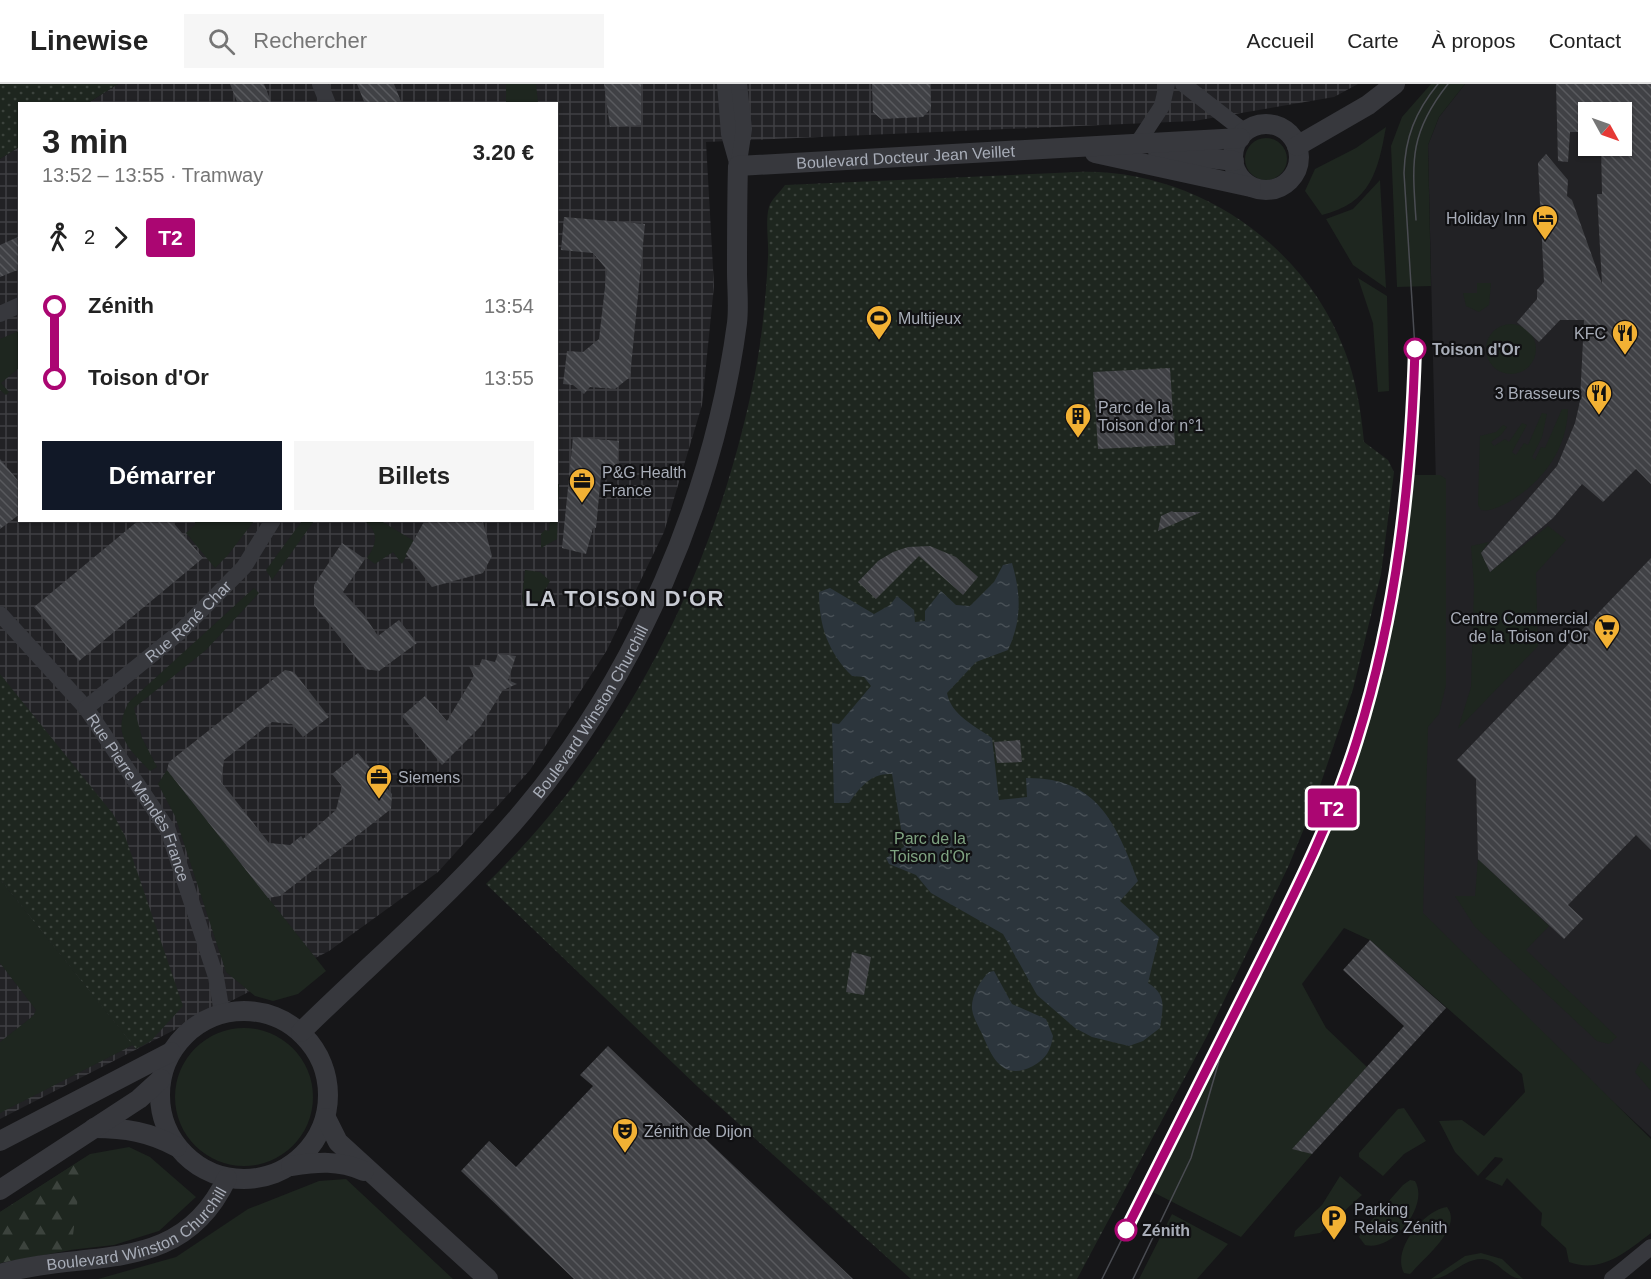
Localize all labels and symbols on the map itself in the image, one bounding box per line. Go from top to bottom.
north arrow [1578,102,1632,156]
street label: Boulevard Docteur Jean Veillet [796,142,1016,171]
hotel icon: Holiday Inn [1530,203,1560,241]
place label: Holiday Inn [1446,210,1526,227]
sports icon: Multijeux [864,303,894,341]
place label: Multijeux [898,310,961,327]
restaurant icon: KFC [1610,318,1640,356]
place label: KFC [1574,325,1606,342]
marker: Toison d'Or [1404,338,1426,360]
place label: Toison d'Or [1432,341,1520,358]
restaurant icon: 3 Brasseurs [1584,378,1614,416]
place label: 3 Brasseurs [1495,385,1580,402]
place label: Parc de la Toison d'or n°1 [1098,399,1204,434]
building icon: Parc de la Toison d'or n°1 [1063,401,1093,439]
place label: P&G Health France [602,464,686,499]
office icon: P&G Health France [567,466,597,504]
street label: Rue René Char [142,577,235,665]
district label: LA TOISON D'OR [525,586,725,611]
place label: Centre Commercial de la Toison d'Or [1450,610,1589,645]
supermarket icon: Centre Commercial de la Toison d'Or [1592,612,1622,650]
street label: Boulevard Winston Churchill [529,622,651,801]
street label: Rue Pierre Mendès France [84,710,193,884]
office icon: Siemens [364,762,394,800]
place label: Siemens [398,769,460,786]
line badge: T2 [1305,788,1359,828]
park label: Parc de la Toison d'Or [890,830,971,865]
theatre icon: Zénith de Dijon [610,1116,640,1154]
place label: Zénith de Dijon [644,1123,752,1140]
street label: Boulevard Winston Churchill [45,1184,229,1273]
place label: Parking Relais Zénith [1354,1201,1447,1236]
parking icon: Parking Relais Zénith [1319,1203,1349,1241]
marker: Zénith [1115,1219,1137,1241]
place label: Zénith [1142,1222,1190,1239]

